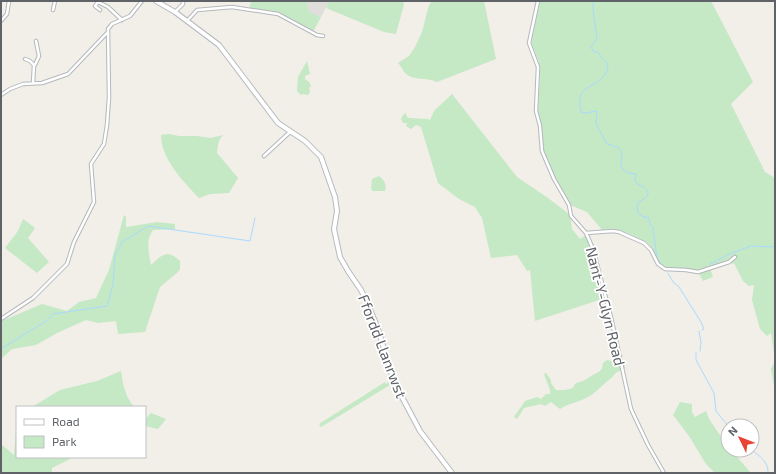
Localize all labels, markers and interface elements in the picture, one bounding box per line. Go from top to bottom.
street label: Nant-Y-Glyn Road [583,245,629,367]
street label: Ffordd Llanrwst [355,292,411,401]
legend [16,406,146,458]
text: Road [52,414,80,428]
north arrow [720,418,760,458]
text: N [725,423,740,438]
text: Park [52,434,77,448]

